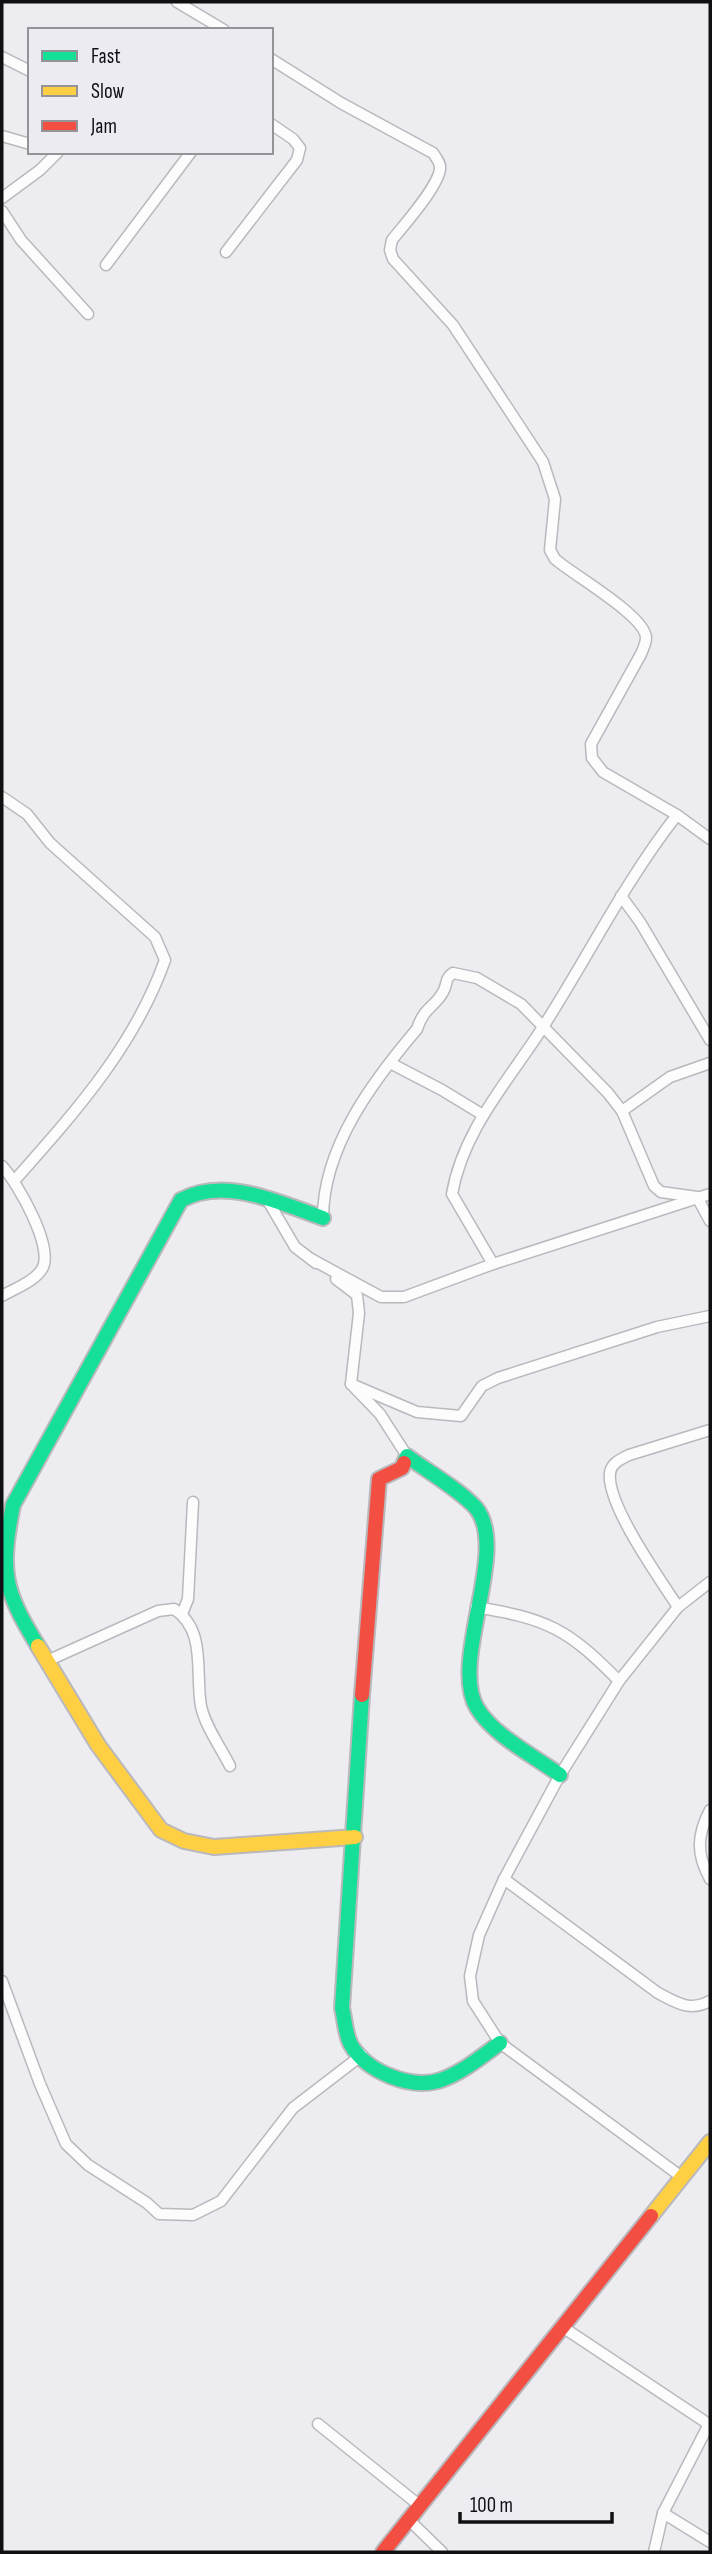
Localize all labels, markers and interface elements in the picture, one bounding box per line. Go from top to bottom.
legend [28,28,273,154]
text: Fast [91,44,121,69]
text: Slow [91,79,125,104]
text: Jam [90,114,117,139]
scale bar [460,2480,612,2524]
text: 100 m [470,2493,513,2518]

